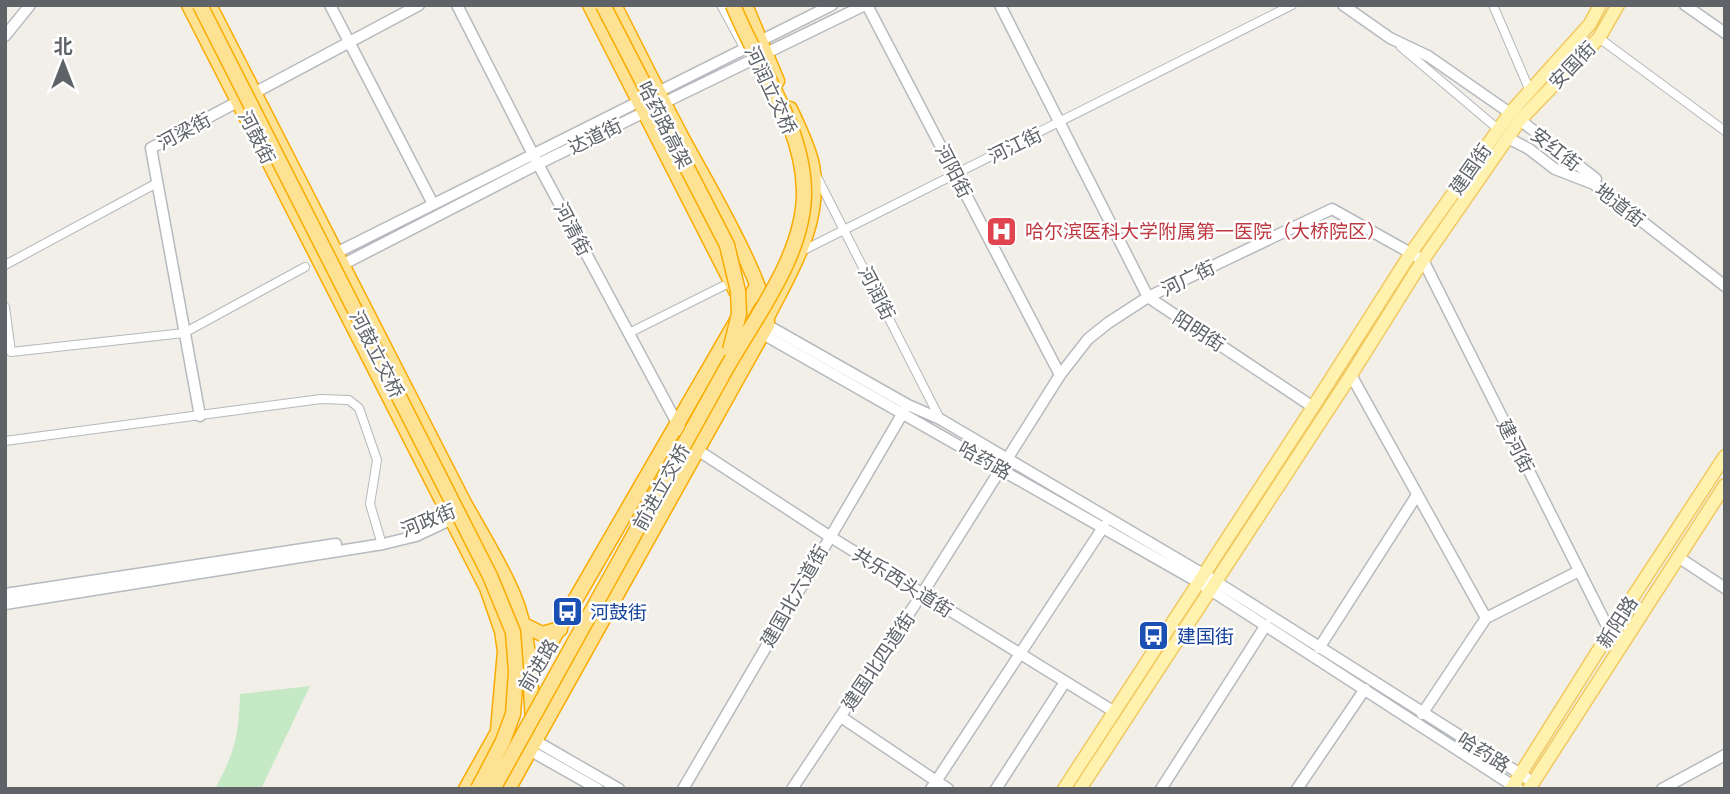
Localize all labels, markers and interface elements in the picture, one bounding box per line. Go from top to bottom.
north arrow [28,28,98,98]
text: 北 [53,34,73,57]
street label: 安国街 [1544,36,1600,93]
street label: 河润立交桥 [741,42,802,138]
street label: 哈药路高架 [634,77,697,172]
street label: 河鼓街 [234,106,281,167]
street label: 河梁街 [153,107,214,154]
street label: 达道街 [564,113,625,158]
street label: 河江街 [984,122,1045,167]
street label: 安红街 [1527,122,1586,175]
street label: 建国街 [1444,139,1495,199]
street label: 河阳街 [931,140,978,201]
street label: 地道街 [1591,178,1650,231]
street label: 河清街 [550,198,597,259]
hospital icon: 哈尔滨医科大学附属第一医院（大桥院区） [985,214,1019,248]
place label: 哈尔滨医科大学附属第一医院（大桥院区） [1025,219,1386,242]
street label: 河广街 [1157,255,1218,300]
street label: 河润街 [854,262,901,323]
street label: 阳明街 [1169,305,1229,356]
street label: 河鼓立交桥 [346,306,409,401]
street label: 建河街 [1493,415,1540,476]
street label: 哈药路 [955,436,1016,483]
street label: 前进立交桥 [627,440,694,534]
street label: 河政街 [397,498,459,541]
street label: 建国北六道街 [755,541,832,651]
street label: 共乐西头道街 [849,542,958,622]
street label: 新阳路 [1591,592,1642,652]
bus stop icon: 河鼓街 [550,595,584,629]
place label: 河鼓街 [590,600,647,623]
street label: 建国北四道街 [836,607,919,714]
bus stop icon: 建国街 [1137,619,1171,653]
place label: 建国街 [1177,624,1234,647]
street label: 前进路 [513,634,562,695]
street label: 哈药路 [1454,727,1515,776]

